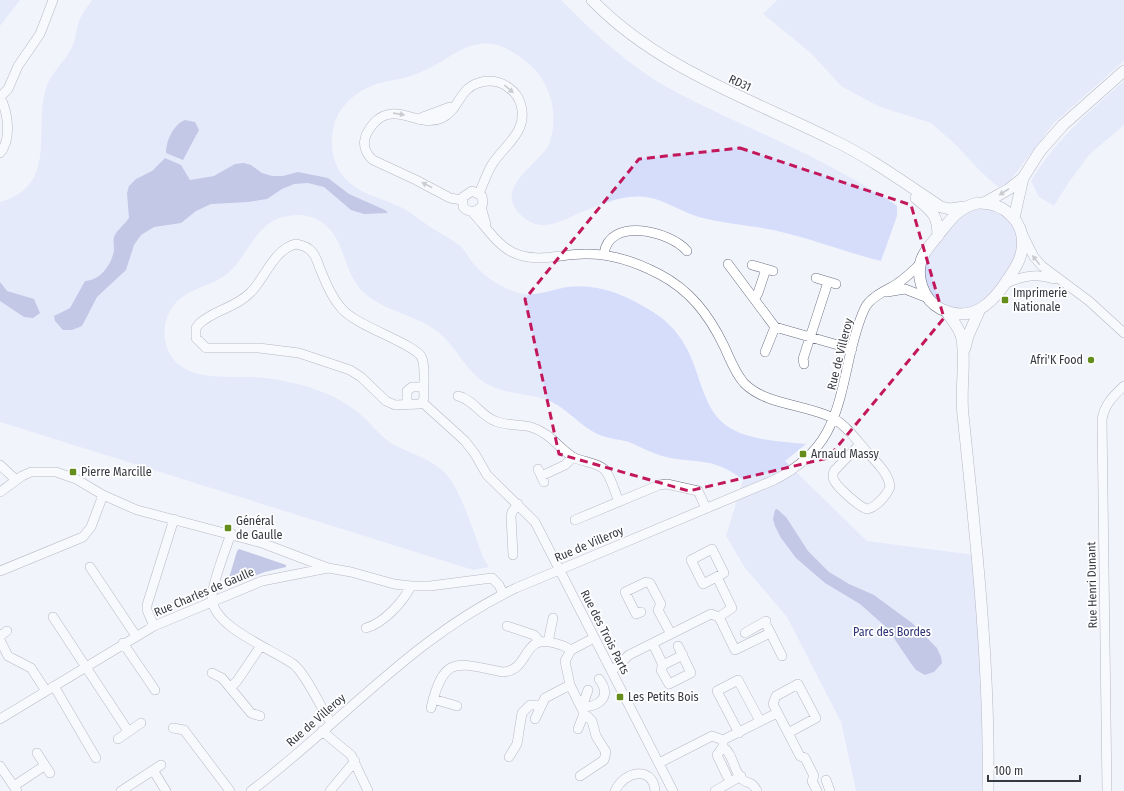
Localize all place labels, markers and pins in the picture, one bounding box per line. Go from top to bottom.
place label: Imprimerie Nationale [1013,286,1067,314]
marker: Imprimerie Nationale [1000,295,1010,305]
place label: Afri'K Food [1030,353,1083,367]
marker: Afri'K Food [1086,355,1096,365]
place label: Arnaud Massy [811,447,880,461]
marker: Arnaud Massy [798,449,808,459]
place label: Pierre Marcille [81,465,152,479]
marker: Pierre Marcille [68,467,78,477]
place label: Général de Gaulle [236,514,282,542]
marker: Général de Gaulle [223,523,233,533]
place label: Les Petits Bois [628,690,699,704]
marker: Les Petits Bois [615,692,625,702]

